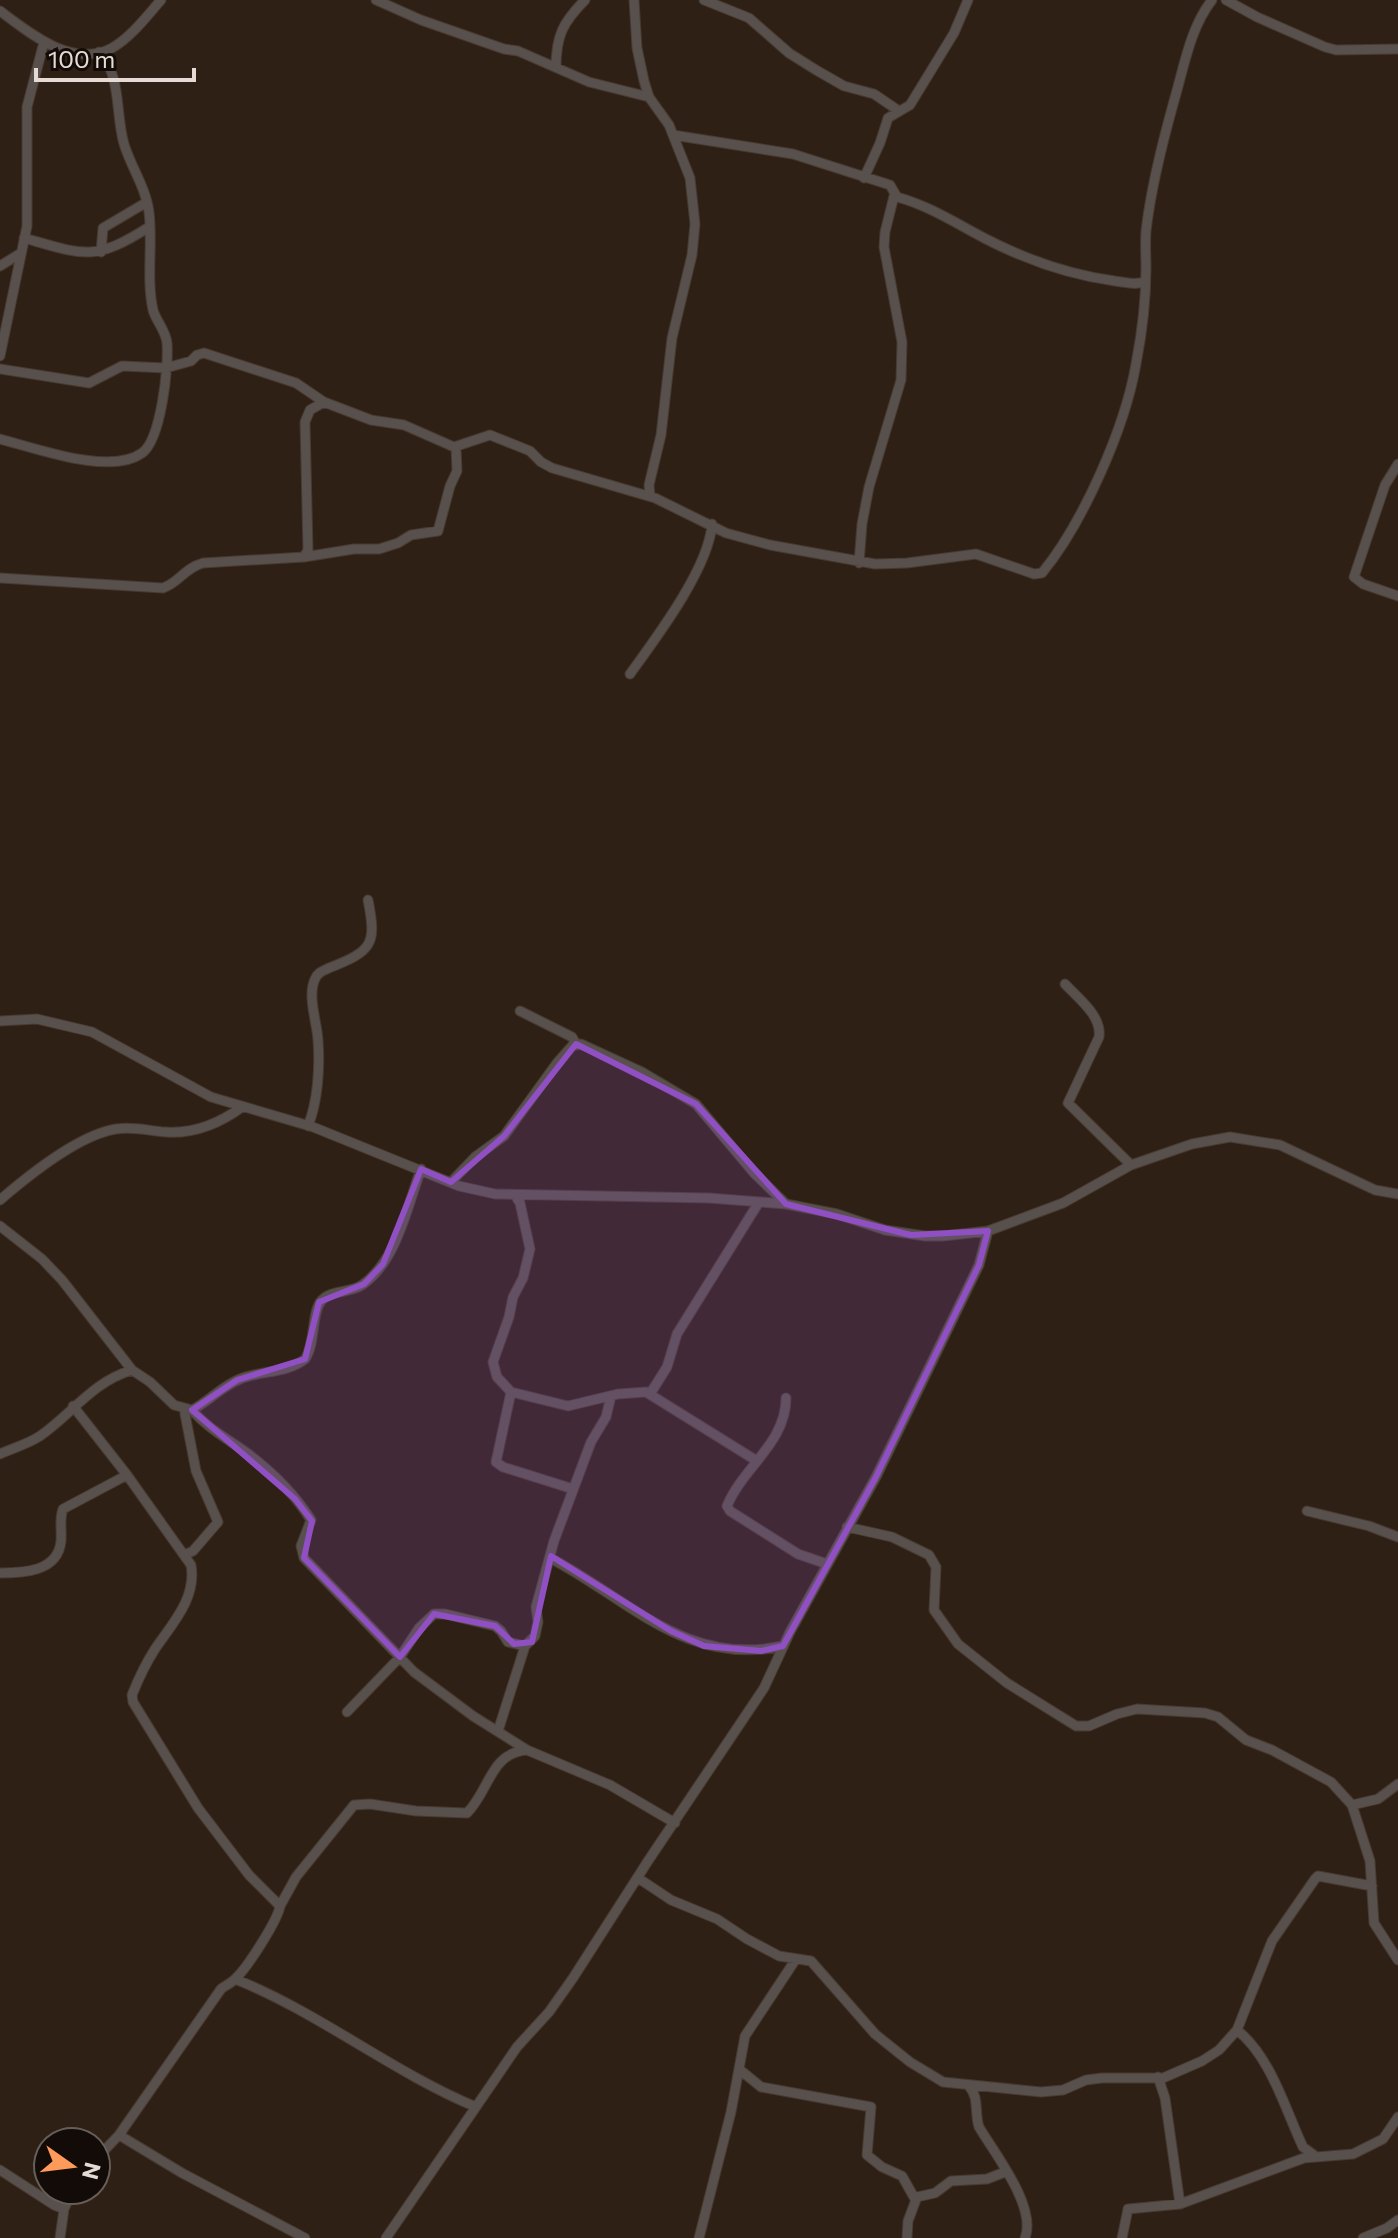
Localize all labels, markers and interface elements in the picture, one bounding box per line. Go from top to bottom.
scale bar [36,32,194,82]
text: 100 m [48,44,115,73]
north arrow [32,2126,112,2206]
text: N [77,2160,107,2182]

